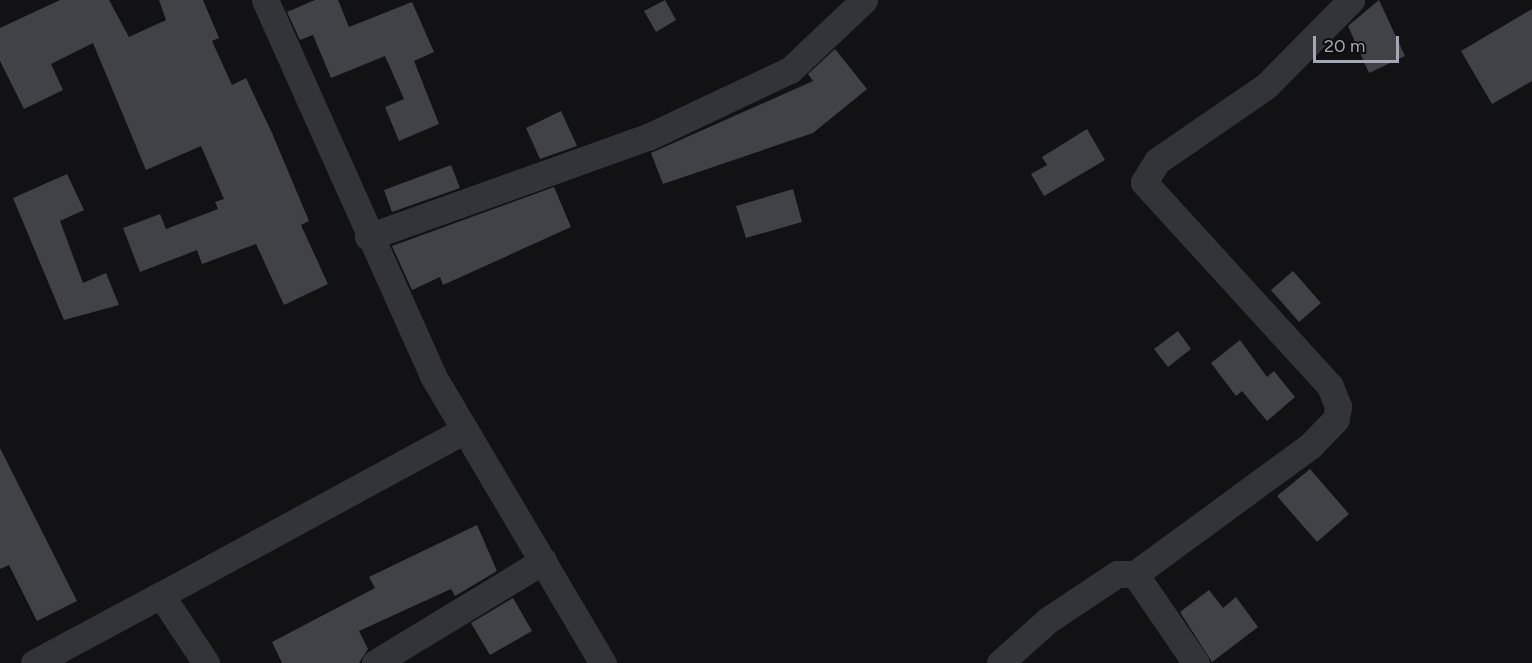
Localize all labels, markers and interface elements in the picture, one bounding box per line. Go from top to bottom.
scale bar [1316,24,1402,62]
text: 20 m [1324,35,1365,57]

